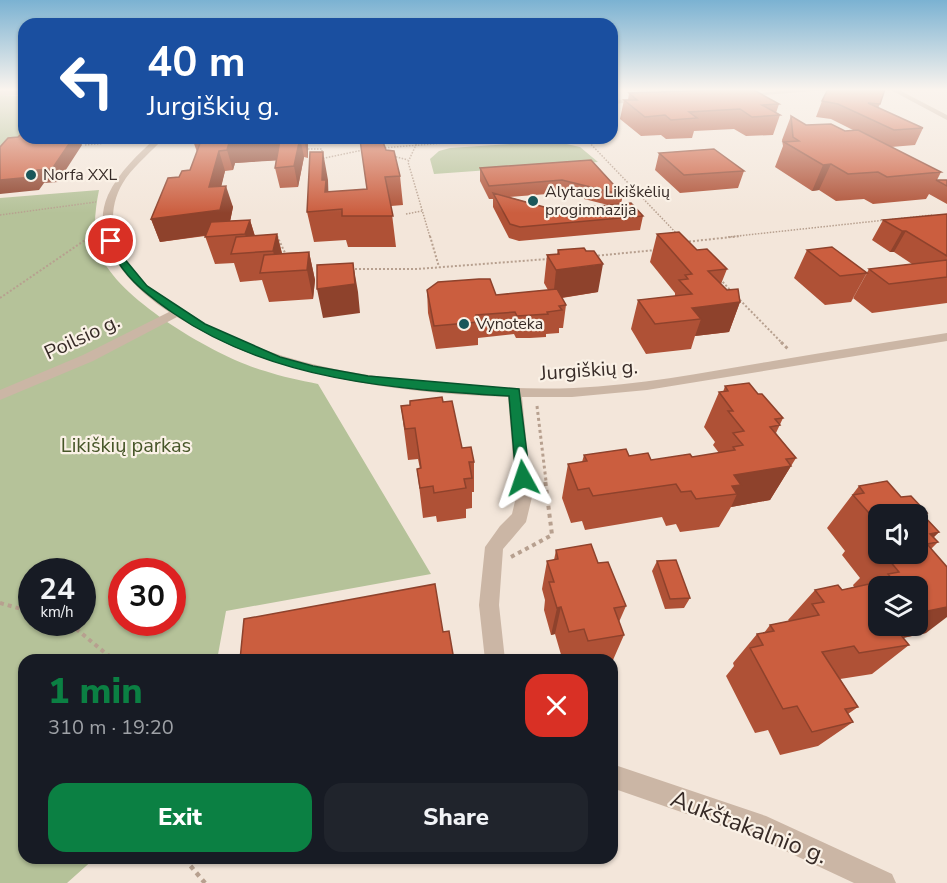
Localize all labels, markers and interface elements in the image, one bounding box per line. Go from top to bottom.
text: 40 m [147,34,246,91]
icon: left [48,42,126,120]
text: Jurgiškių g. [147,88,279,125]
place label: Norfa XXL [43,164,118,186]
marker: Norfa XXL [24,168,38,182]
place label: Alytaus Likiškėlių progimnazija [545,181,670,221]
marker: Alytaus Likiškėlių progimnazija [526,194,540,208]
pin [85,215,136,266]
icon: arrive [94,224,127,257]
street label: Poilsio g. [40,308,124,366]
place label: Vynoteka [475,313,543,335]
marker: Vynoteka [457,317,471,331]
street label: Jurgiškių g. [538,353,639,387]
park label: Likiškių parkas [61,432,191,459]
position arrow [491,446,555,510]
map controls [868,504,928,636]
button: sound [868,504,928,564]
speed limit sign: 30 [108,558,186,636]
text: 24 [39,569,75,610]
button: layers [868,576,928,636]
text: km/h [40,602,74,622]
text: 1 min [48,667,143,716]
button: close [525,674,588,737]
text: 310 m · 19:20 [48,714,174,741]
street label: Aukštakalnio g. [666,782,832,872]
button: Exit [48,783,312,852]
button: Share [324,783,588,852]

